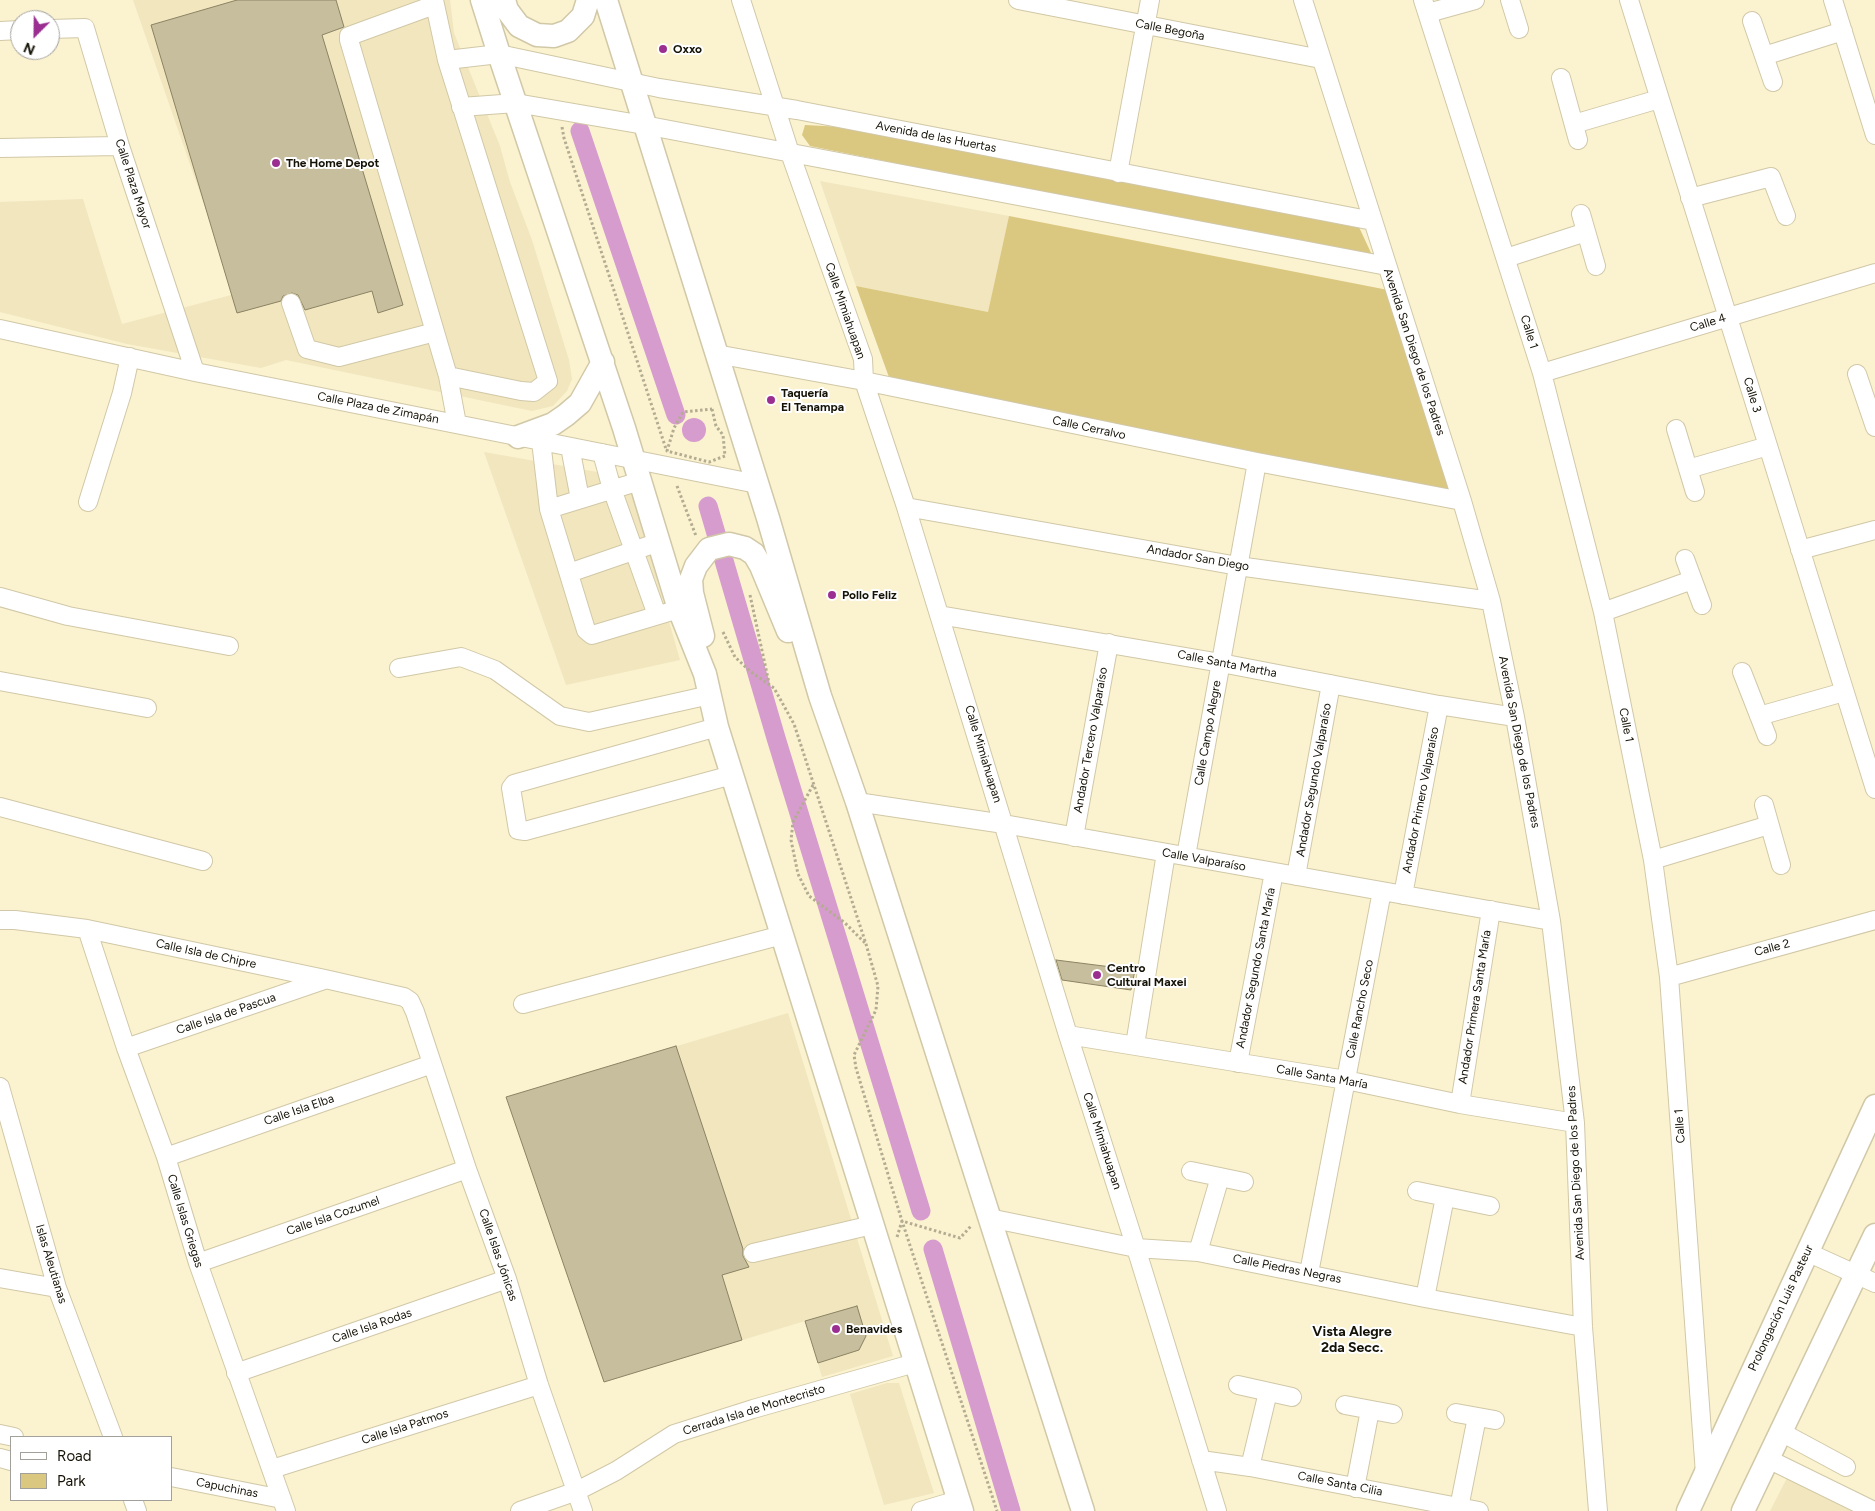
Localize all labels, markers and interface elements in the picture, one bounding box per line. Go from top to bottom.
north arrow [10,10,60,60]
street label: Calle Begoña [1134,16,1206,44]
text: N [21,38,38,58]
place label: Oxxo [673,42,702,56]
marker: Oxxo [657,43,669,55]
street label: Avenida de las Huertas [874,118,998,156]
street label: Calle Plaza Mayor [112,137,154,231]
place label: The Home Depot [286,156,379,170]
marker: The Home Depot [270,157,282,169]
street label: Calle Mimiahuapan [822,261,868,361]
street label: Avenida San Diego de los Padres [1380,267,1448,437]
street label: Calle 4 [1688,311,1728,335]
street label: Calle 1 [1517,313,1541,351]
street label: Calle 3 [1740,376,1764,414]
place label: Taquería El Tenampa [781,386,844,414]
street label: Calle Plaza de Zimapán [316,389,440,427]
marker: Taquería El Tenampa [765,394,777,406]
street label: Calle Cerralvo [1051,413,1127,443]
street label: Andador San Diego [1146,542,1250,574]
place label: Pollo Feliz [842,588,897,602]
marker: Pollo Feliz [826,589,838,601]
street label: Calle Santa Martha [1176,647,1278,681]
street label: Avenida San Diego de los Padres [1495,655,1543,829]
street label: Andador Tercero Valparaíso [1071,666,1111,814]
street label: Calle Campo Alegre [1192,679,1224,787]
street label: Andador Segundo Valparaíso [1293,702,1335,858]
street label: Calle Mimiahuapan [961,704,1005,804]
street label: Calle 1 [1616,707,1636,743]
street label: Andador Primero Valparaíso [1400,726,1442,874]
street label: Calle Valparaíso [1161,846,1247,874]
street label: Andador Segundo Santa María [1233,886,1279,1050]
street label: Andador Primera Santa María [1456,929,1494,1085]
street label: Calle Isla de Chipre [154,936,258,972]
street label: Calle 2 [1753,936,1791,960]
street label: Calle Rancho Seco [1343,958,1377,1060]
place label: Centro Cultural Maxei [1107,961,1187,989]
marker: Centro Cultural Maxei [1091,969,1103,981]
street label: Calle Isla de Pascua [174,990,278,1038]
street label: Calle Santa María [1275,1062,1369,1092]
street label: Avenida San Diego de los Padres [1564,1085,1588,1261]
street label: Calle Isla Elba [262,1091,336,1129]
street label: Calle Mimiahuapan [1080,1091,1124,1191]
street label: Calle 1 [1672,1108,1688,1144]
street label: Calle Islas Griegas [164,1173,206,1269]
street label: Calle Isla Cozumel [284,1193,382,1239]
street label: Calle Islas Jónicas [475,1207,521,1303]
street label: Islas Aleutianas [32,1223,70,1305]
street label: Prolongación Luis Pasteur [1745,1242,1817,1374]
street label: Calle Piedras Negras [1232,1251,1342,1287]
street label: Calle Isla Rodas [330,1306,414,1346]
place label: Benavides [846,1322,902,1336]
marker: Benavides [830,1323,842,1335]
district label: Vista Alegre 2da Secc. [1312,1324,1392,1356]
street label: Cerrada Isla de Montecristo [681,1381,827,1439]
street label: Calle Isla Patmos [360,1406,450,1448]
legend [10,1436,172,1501]
text: Road [57,1447,92,1465]
street label: Calle Santa Cilia [1296,1469,1384,1499]
text: Park [57,1472,86,1490]
street label: Capuchinas [195,1475,259,1501]

